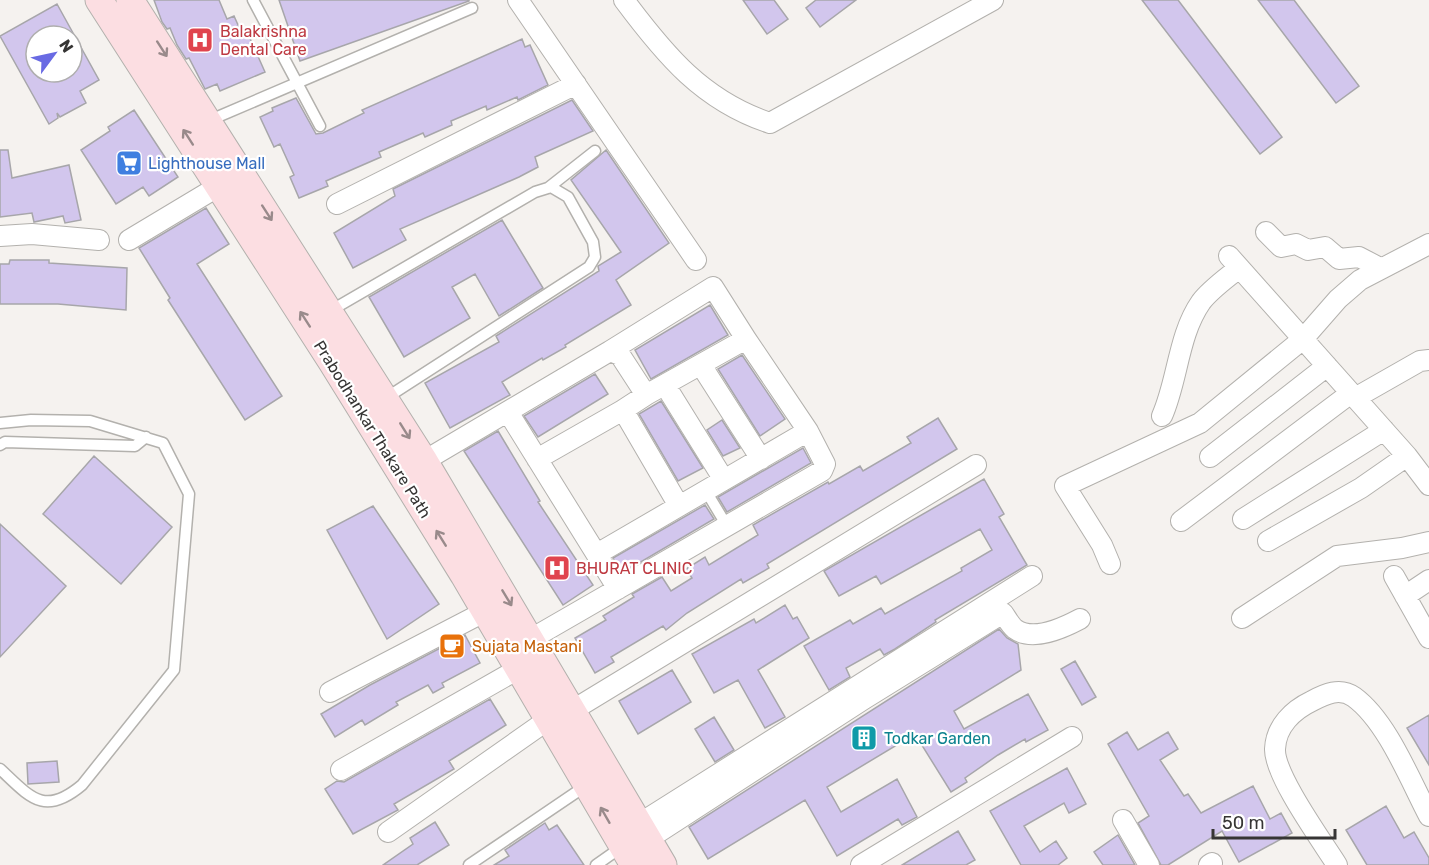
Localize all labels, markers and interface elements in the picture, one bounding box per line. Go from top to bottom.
place label: Balakrishna Dental Care [220,22,307,59]
north arrow [24,24,84,84]
hospital icon: Balakrishna Dental Care [185,25,215,55]
text: N [55,36,77,56]
one-way arrow [156,40,168,57]
one-way arrow [182,129,195,146]
supermarket icon: Lighthouse Mall [114,148,144,178]
place label: Lighthouse Mall [148,154,265,173]
one-way arrow [261,205,273,221]
one-way arrow [298,311,311,328]
street label: Prabodhankar Thakare Path [310,337,435,522]
one-way arrow [399,423,411,439]
one-way arrow [435,530,447,547]
hospital icon: BHURAT CLINIC [542,553,572,583]
place label: BHURAT CLINIC [576,559,692,578]
one-way arrow [501,589,513,606]
cafe icon: Sujata Mastani [437,631,467,661]
place label: Sujata Mastani [472,637,582,656]
building icon: Todkar Garden [849,723,879,753]
place label: Todkar Garden [884,729,991,748]
scale bar [1213,802,1334,840]
one-way arrow [598,806,610,823]
text: 50 m [1222,812,1265,834]

